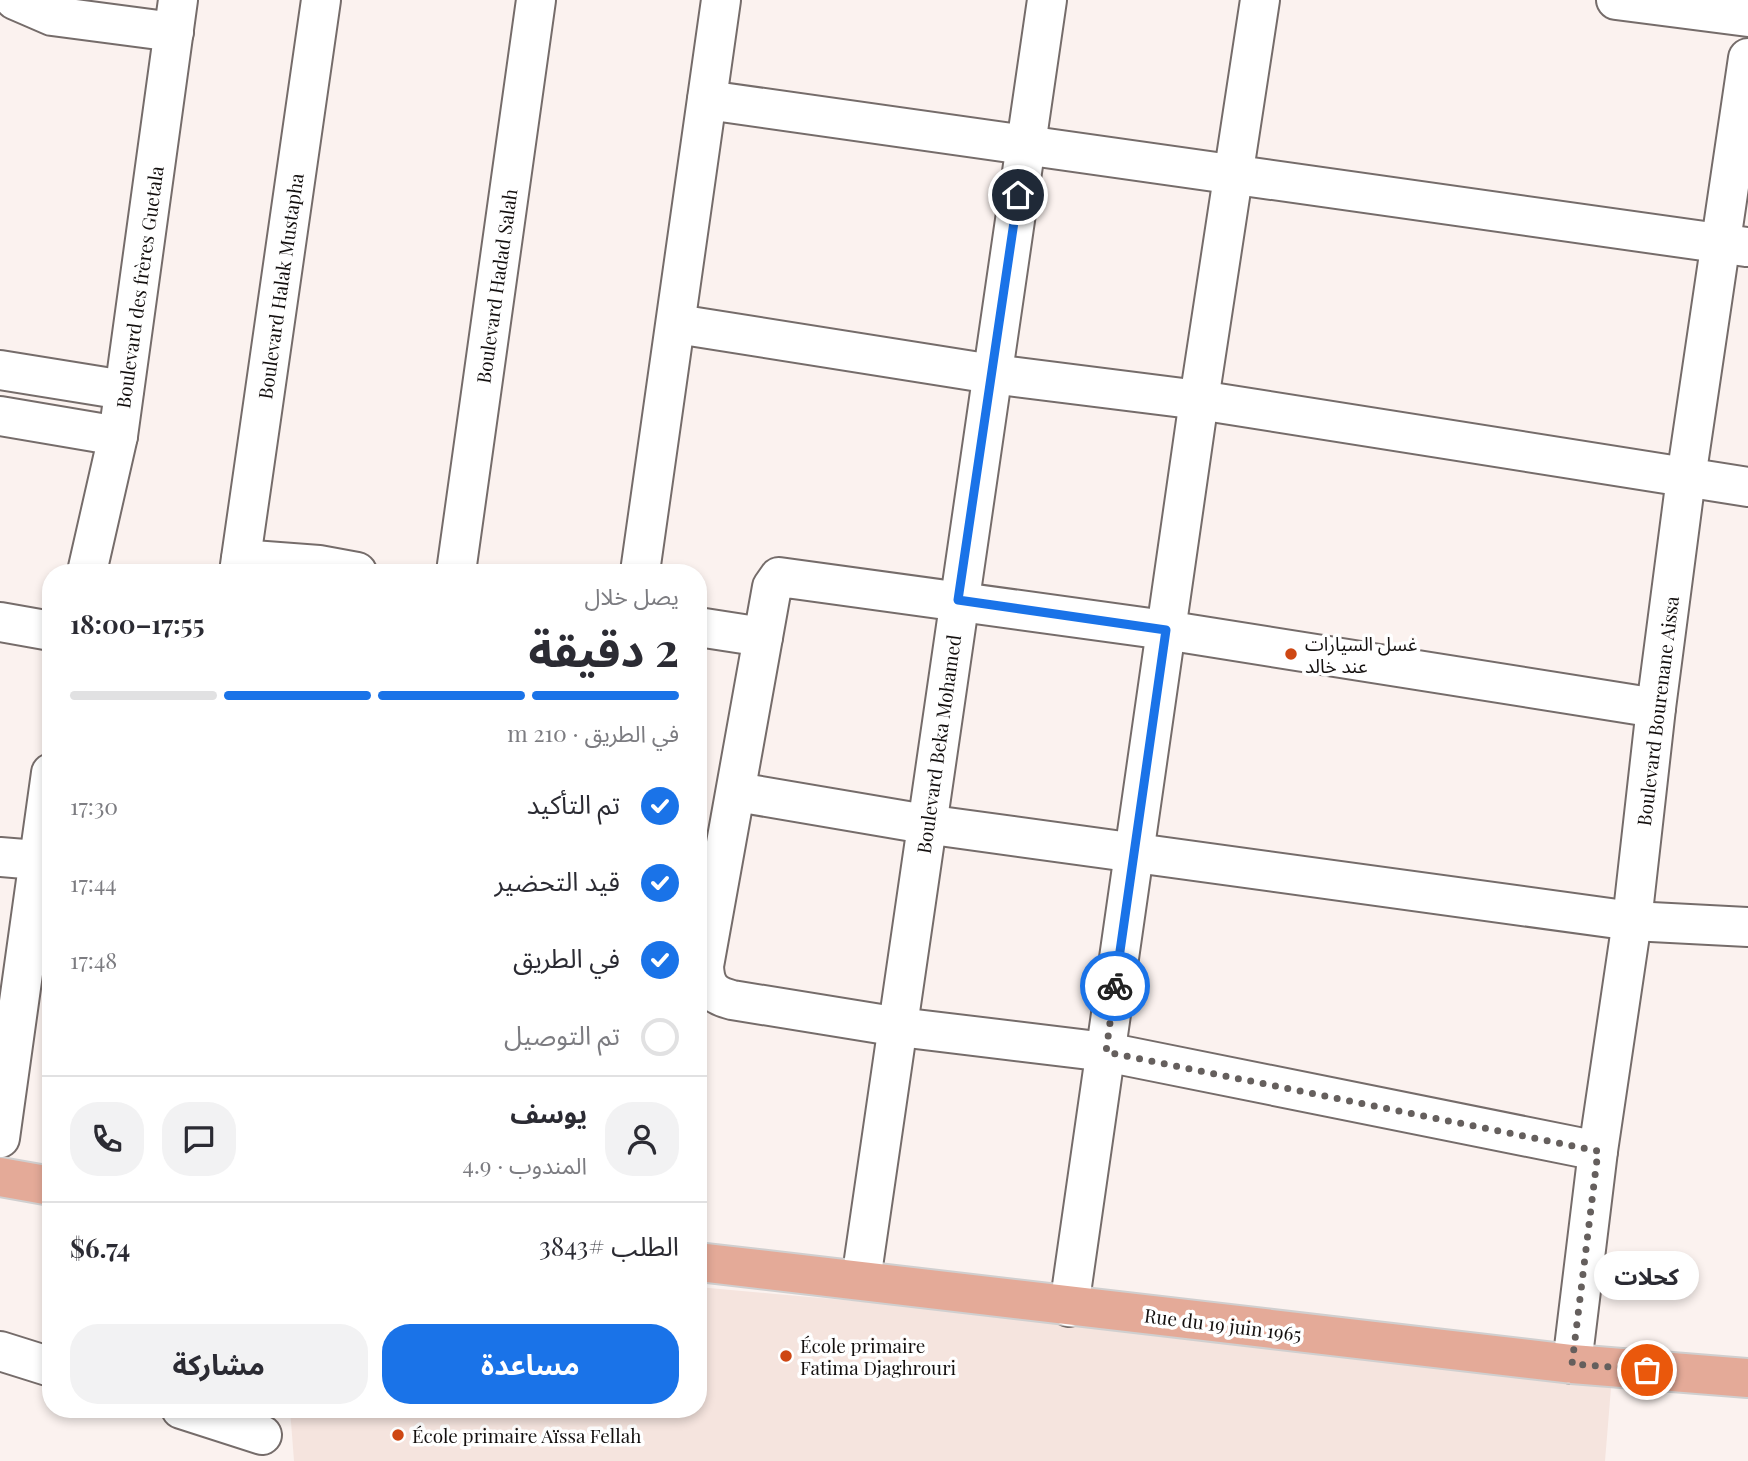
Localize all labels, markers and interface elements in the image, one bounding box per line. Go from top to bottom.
street label: Boulevard des frères Guetala [109,164,169,410]
pin [988,165,1048,225]
street label: Boulevard Halak Mustapha [251,171,309,401]
icon: home [999,176,1037,214]
street label: Boulevard Hadad Salah [469,187,523,385]
text: يصل خلال [584,580,679,611]
street label: Boulevard Bourenane Aissa [1630,594,1684,827]
text: 17:55–18:00 [70,606,204,641]
text: 2 دقيقة [528,617,679,679]
place label: غسل السيارات عند خالد [1305,630,1417,678]
street label: Boulevard Beka Mohamed [910,633,966,855]
marker: غسل السيارات عند خالد [1283,646,1299,662]
text: في الطريق · 210 m [507,717,679,748]
text: تم التأكيد [527,786,620,821]
icon: check [641,787,679,825]
text: 17:30 [70,790,118,821]
text: قيد التحضير [494,863,620,898]
icon: check [641,864,679,902]
text: 17:44 [70,867,117,898]
text: في الطريق [513,940,620,975]
icon: check [641,941,679,979]
text: 17:48 [70,944,117,975]
courier [1080,951,1150,1021]
icon: bike [1096,967,1134,1005]
text: تم التوصيل [504,1017,620,1052]
text: يوسف [510,1095,587,1130]
button: phone [70,1102,144,1176]
button: chat [162,1102,236,1176]
button: person [605,1102,679,1176]
text: المندوب · 4.9 [463,1149,587,1180]
text: الطلب #3843 [539,1228,679,1263]
text: $6.74 [70,1230,130,1265]
callout: كحلات [1594,1251,1700,1300]
text: كحلات [1614,1260,1679,1291]
street label: Rue du 19 juin 1965 [1143,1301,1303,1347]
button: مشاركة [70,1324,368,1404]
button: مساعدة [382,1324,679,1404]
place label: École primaire Fatima Djaghrouri [800,1332,957,1380]
pin [1617,1340,1677,1400]
marker: École primaire Fatima Djaghrouri [778,1348,794,1364]
icon: bag [1628,1351,1666,1389]
place label: École primaire Aïssa Fellah [412,1422,641,1448]
marker: École primaire Aïssa Fellah [390,1427,406,1443]

